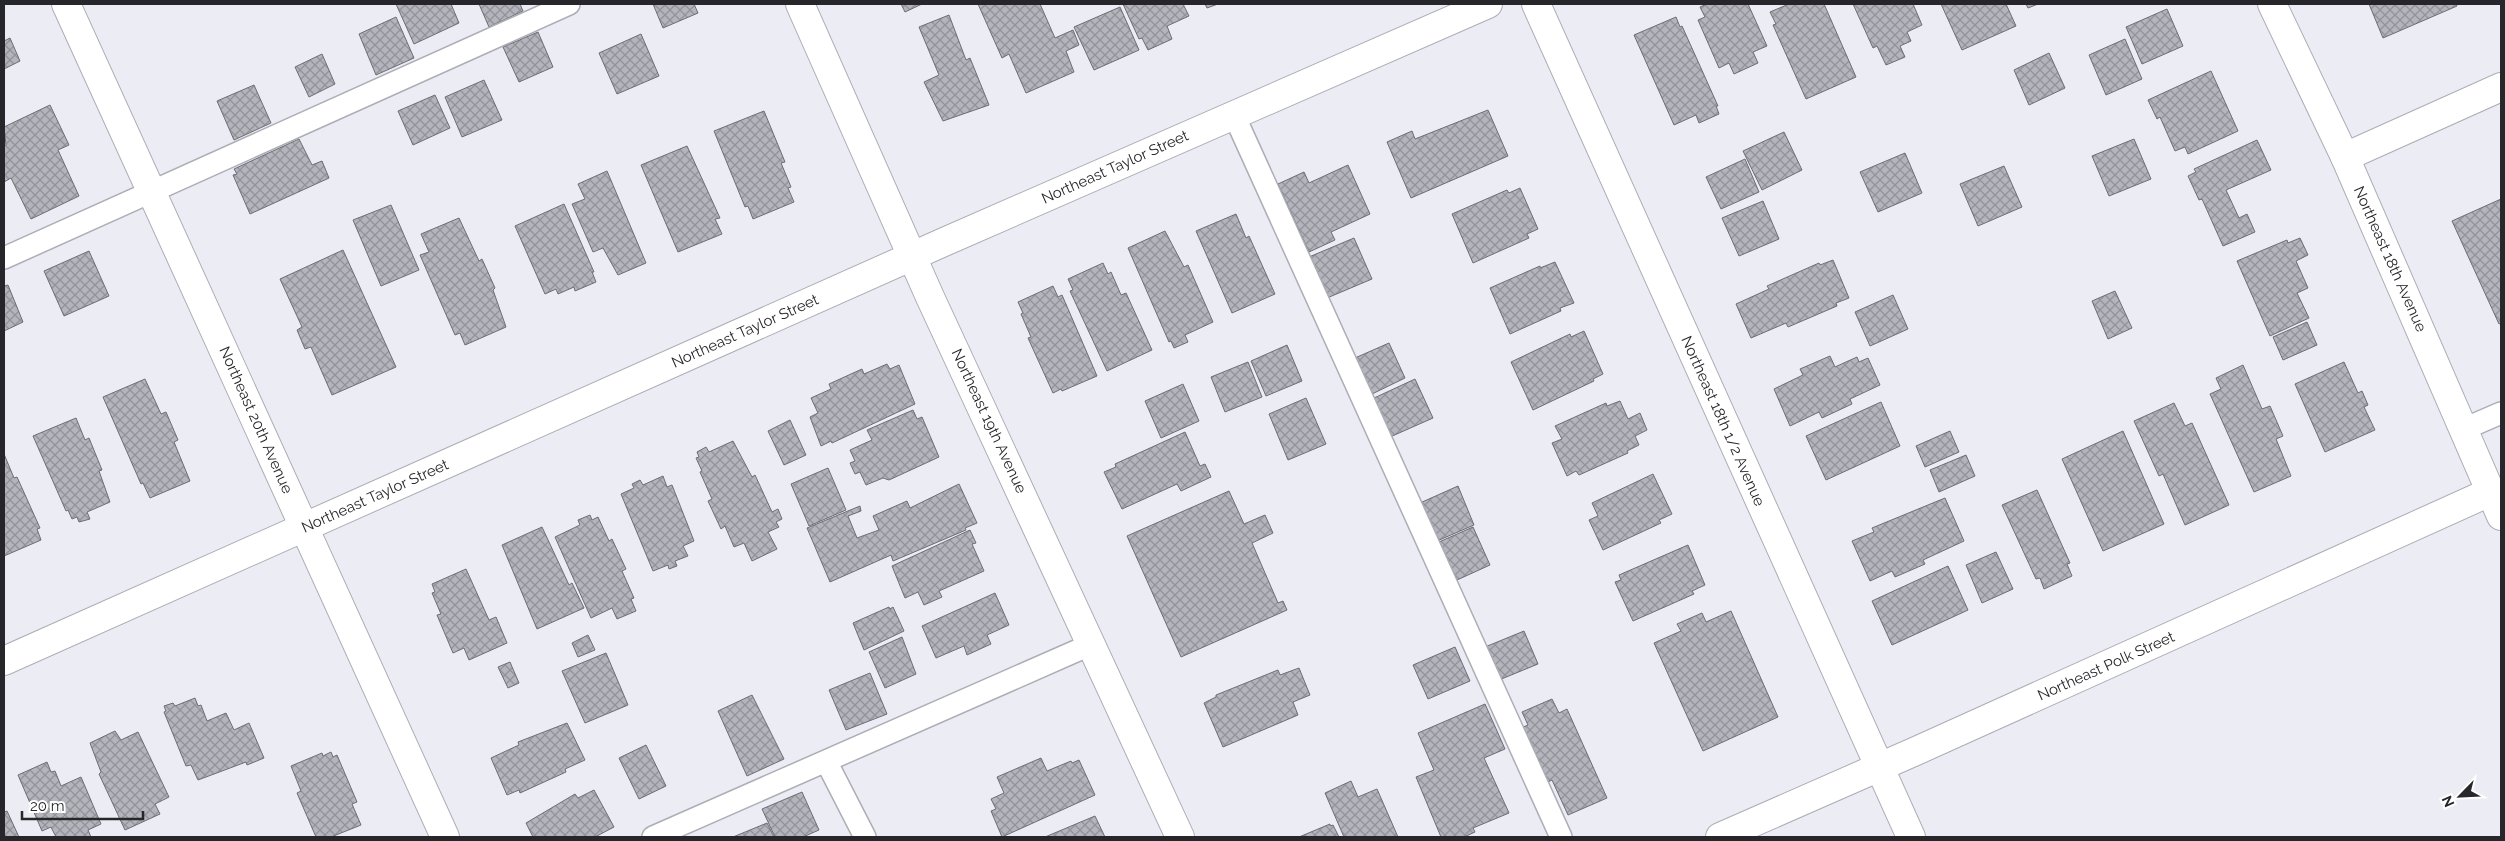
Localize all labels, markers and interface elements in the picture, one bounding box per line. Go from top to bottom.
street label: Northeast Taylor Street [1039,126,1191,208]
street label: Northeast 18th Avenue [2350,183,2430,335]
street label: Northeast Taylor Street [669,290,821,372]
street label: Northeast 18th 1/2 Avenue [1677,333,1769,509]
street label: Northeast 20th Avenue [215,344,297,497]
street label: Northeast 19th Avenue [948,346,1031,496]
street label: Northeast Taylor Street [299,455,451,537]
street label: Northeast Polk Street [2035,628,2177,704]
north arrow [2435,771,2485,821]
scale bar [22,788,144,820]
text: N [2439,793,2458,809]
text: 20 m [30,797,65,815]

